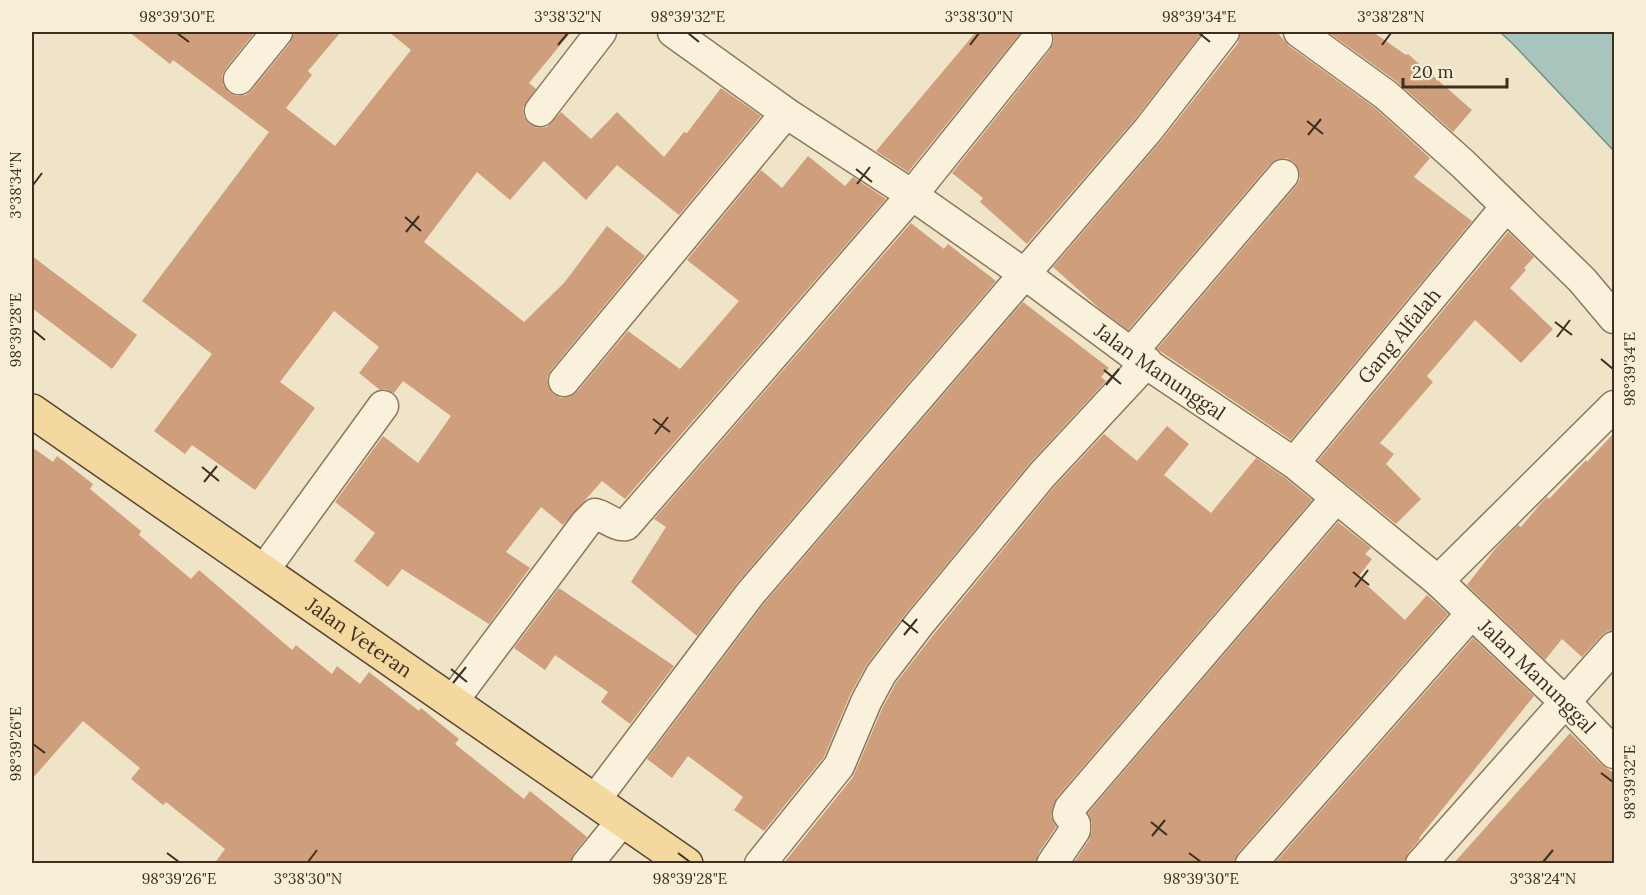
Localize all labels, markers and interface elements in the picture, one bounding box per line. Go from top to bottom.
text: 98°39'30"E [139,7,215,26]
text: 3°38'32"N [534,7,602,26]
text: 98°39'32"E [651,7,725,26]
text: 3°38'30"N [945,7,1013,26]
text: 98°39'34"E [1162,7,1236,26]
text: 3°38'28"N [1357,7,1425,26]
scale bar [1403,51,1506,89]
text: 20 m [1412,60,1454,83]
text: 3°38'34"N [6,151,25,219]
street label: Gang Alfalah [1352,283,1446,389]
text: 98°39'28"E [6,293,25,367]
street label: Jalan Manunggal [1089,317,1231,425]
text: 98°39'34"E [1620,332,1639,406]
street label: Jalan Veteran [301,591,417,683]
street label: Jalan Manunggal [1473,613,1601,739]
text: 98°39'26"E [6,707,25,781]
text: 98°39'32"E [1620,745,1639,819]
text: 98°39'26"E [142,869,216,888]
text: 3°38'30"N [274,869,342,888]
text: 98°39'28"E [653,869,727,888]
text: 98°39'30"E [1163,869,1239,888]
text: 3°38'24"N [1510,869,1576,888]

